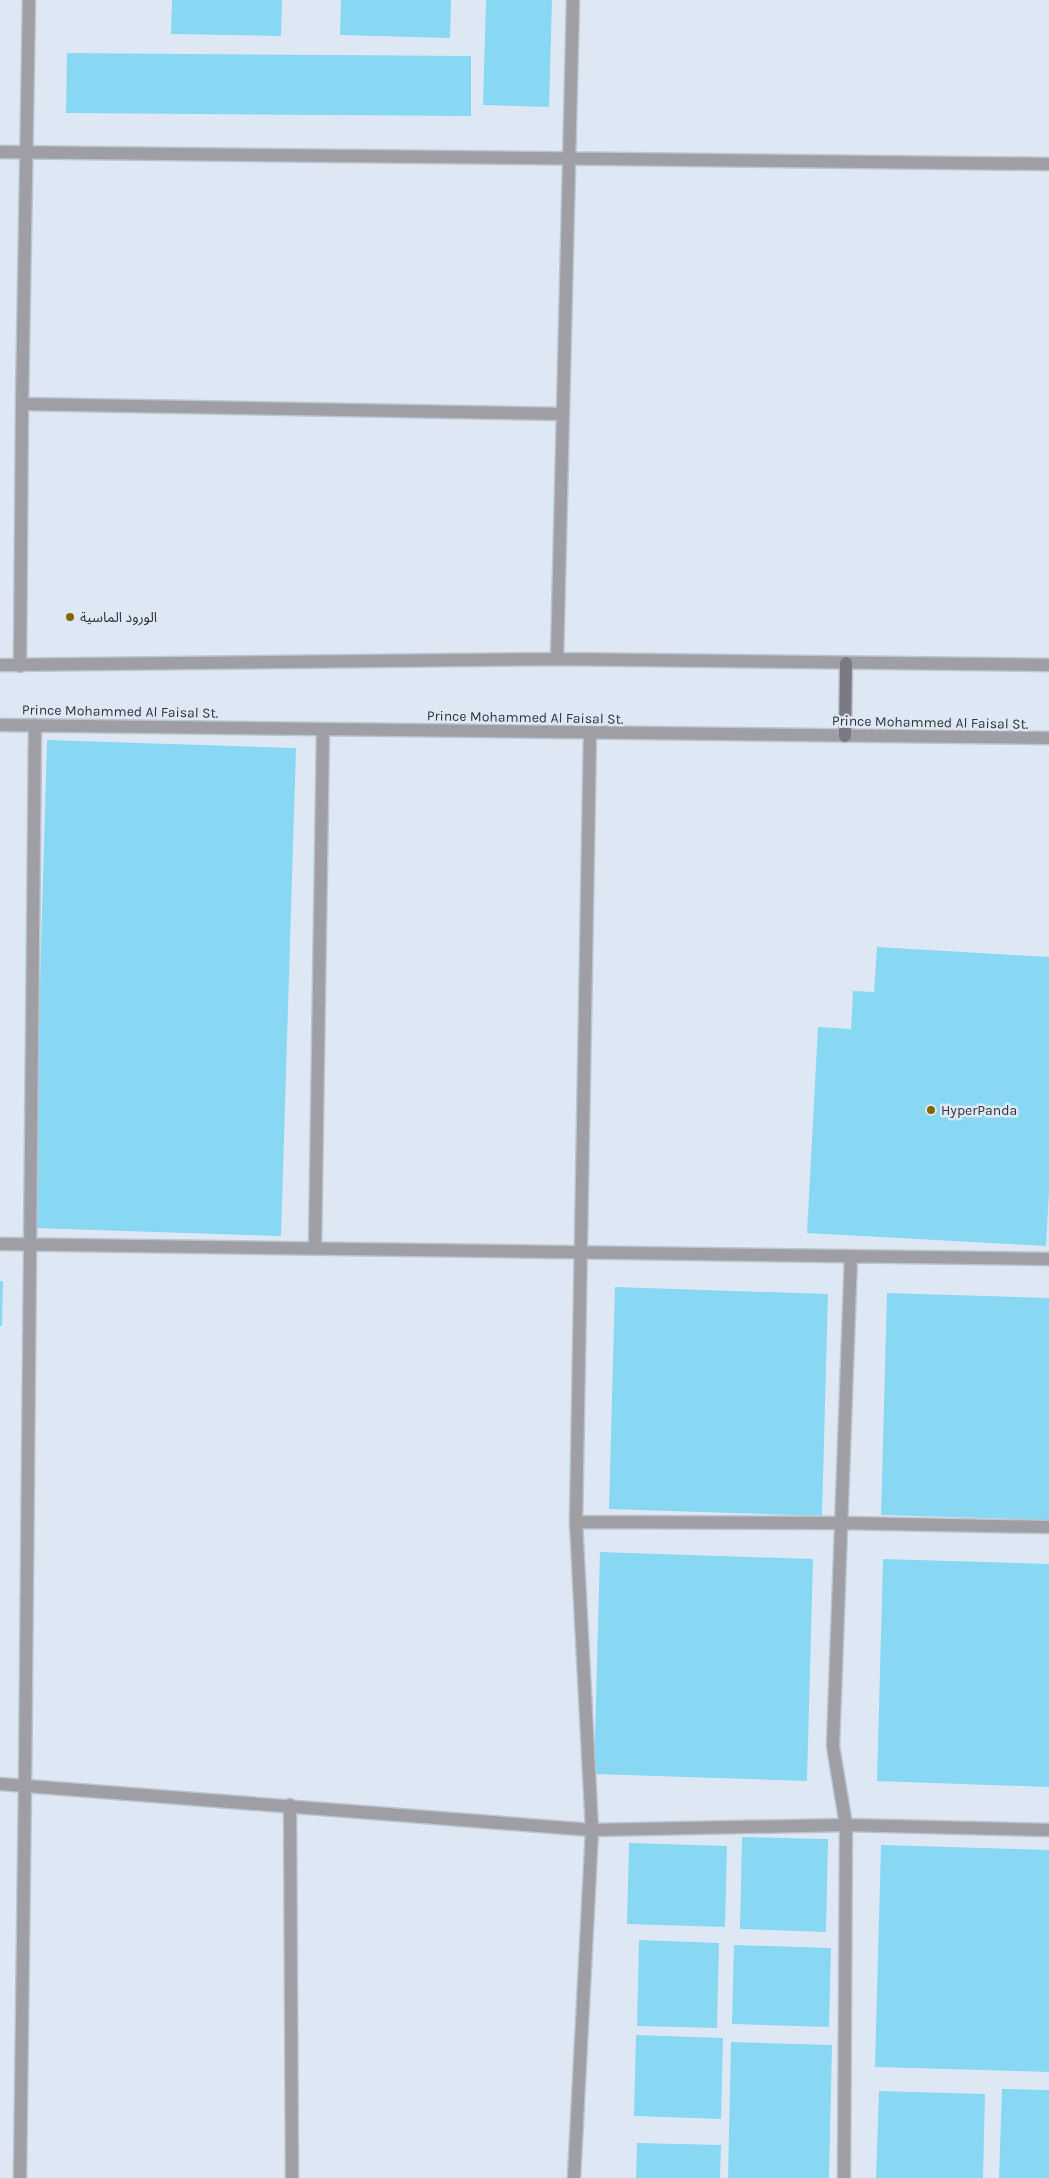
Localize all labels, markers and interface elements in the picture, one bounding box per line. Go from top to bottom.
place label: الورود الماسية [80,609,157,626]
marker: الورود الماسية [64,611,76,623]
street label: Prince Mohammed Al Faisal St. [22,701,219,722]
street label: Prince Mohammed Al Faisal St. [427,707,624,728]
street label: Prince Mohammed Al Faisal St. [832,712,1029,733]
place label: HyperPanda [941,1102,1017,1119]
marker: HyperPanda [925,1104,937,1116]

